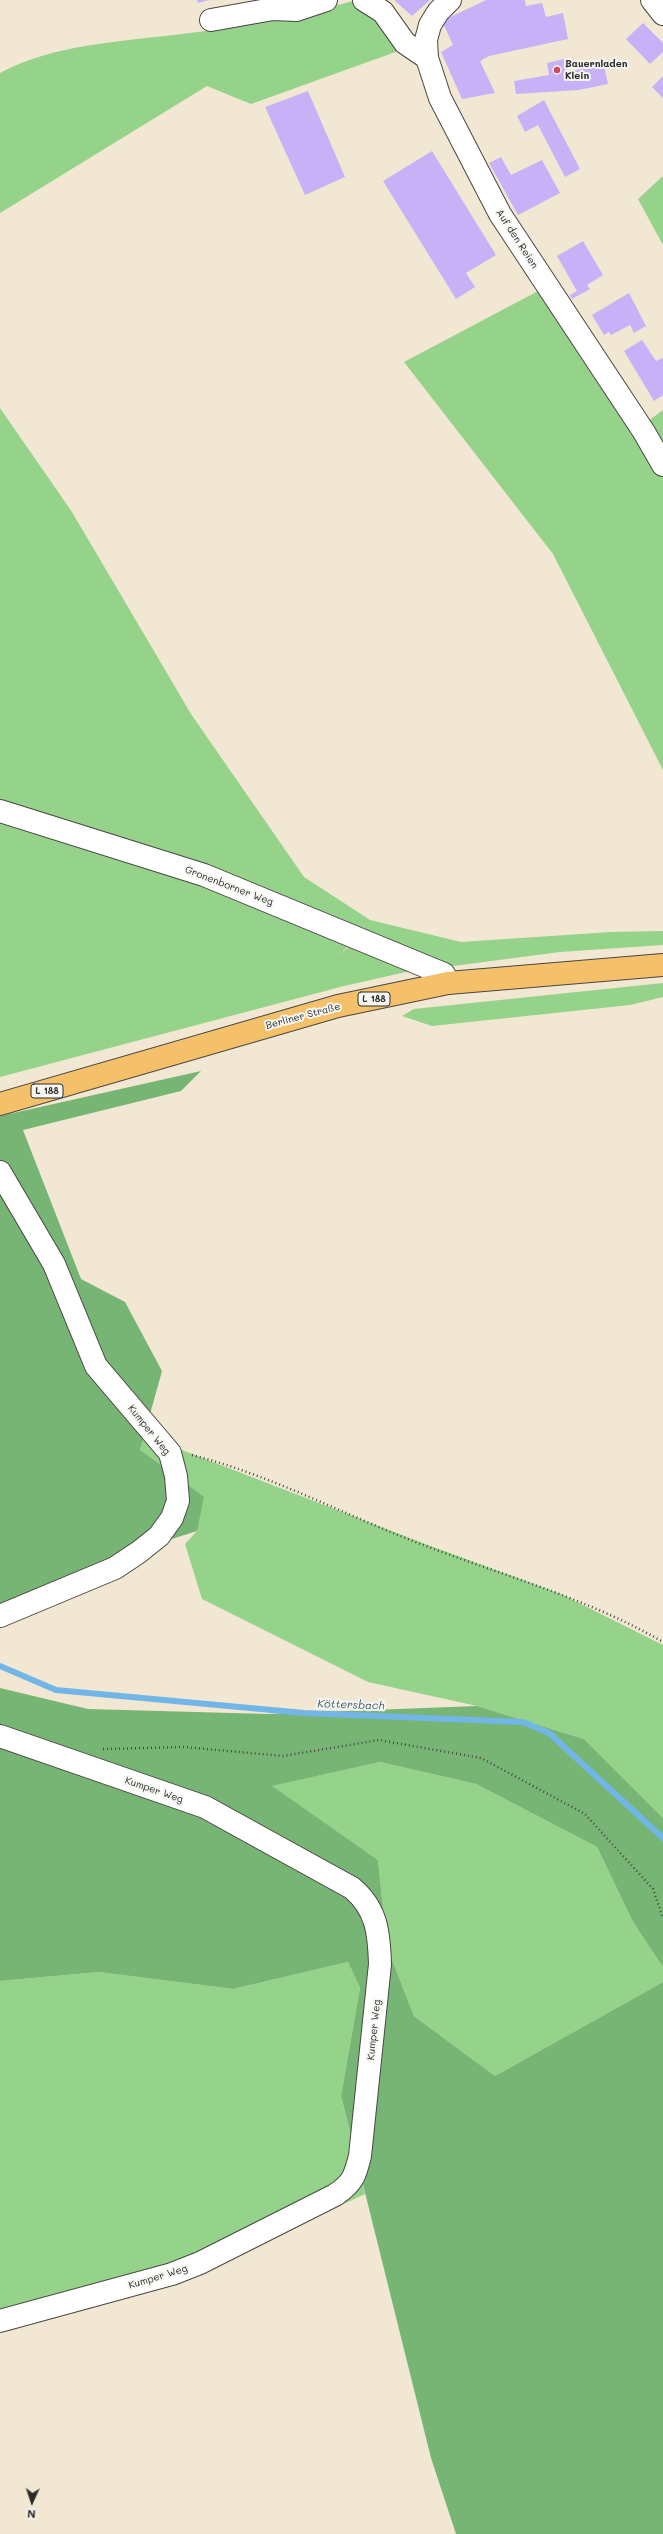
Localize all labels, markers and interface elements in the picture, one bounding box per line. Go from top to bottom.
place label: Bauernladen Klein [565,58,627,82]
marker: Bauernladen Klein [552,65,562,75]
street label: Auf den Reien [493,207,541,271]
street label: Gronenborner Weg [183,864,275,908]
road number: L 188 [358,992,390,1006]
street label: Berliner Straße [264,1000,342,1032]
road number: L 188 [31,1084,63,1098]
street label: Kumper Weg [125,1403,173,1457]
water label: Köttersbach [317,1697,385,1713]
street label: Kumper Weg [123,1774,185,1806]
street label: Kumper Weg [365,1999,383,2061]
street label: Kumper Weg [127,2262,189,2292]
north arrow [12,2482,52,2522]
text: N [27,2507,36,2522]

